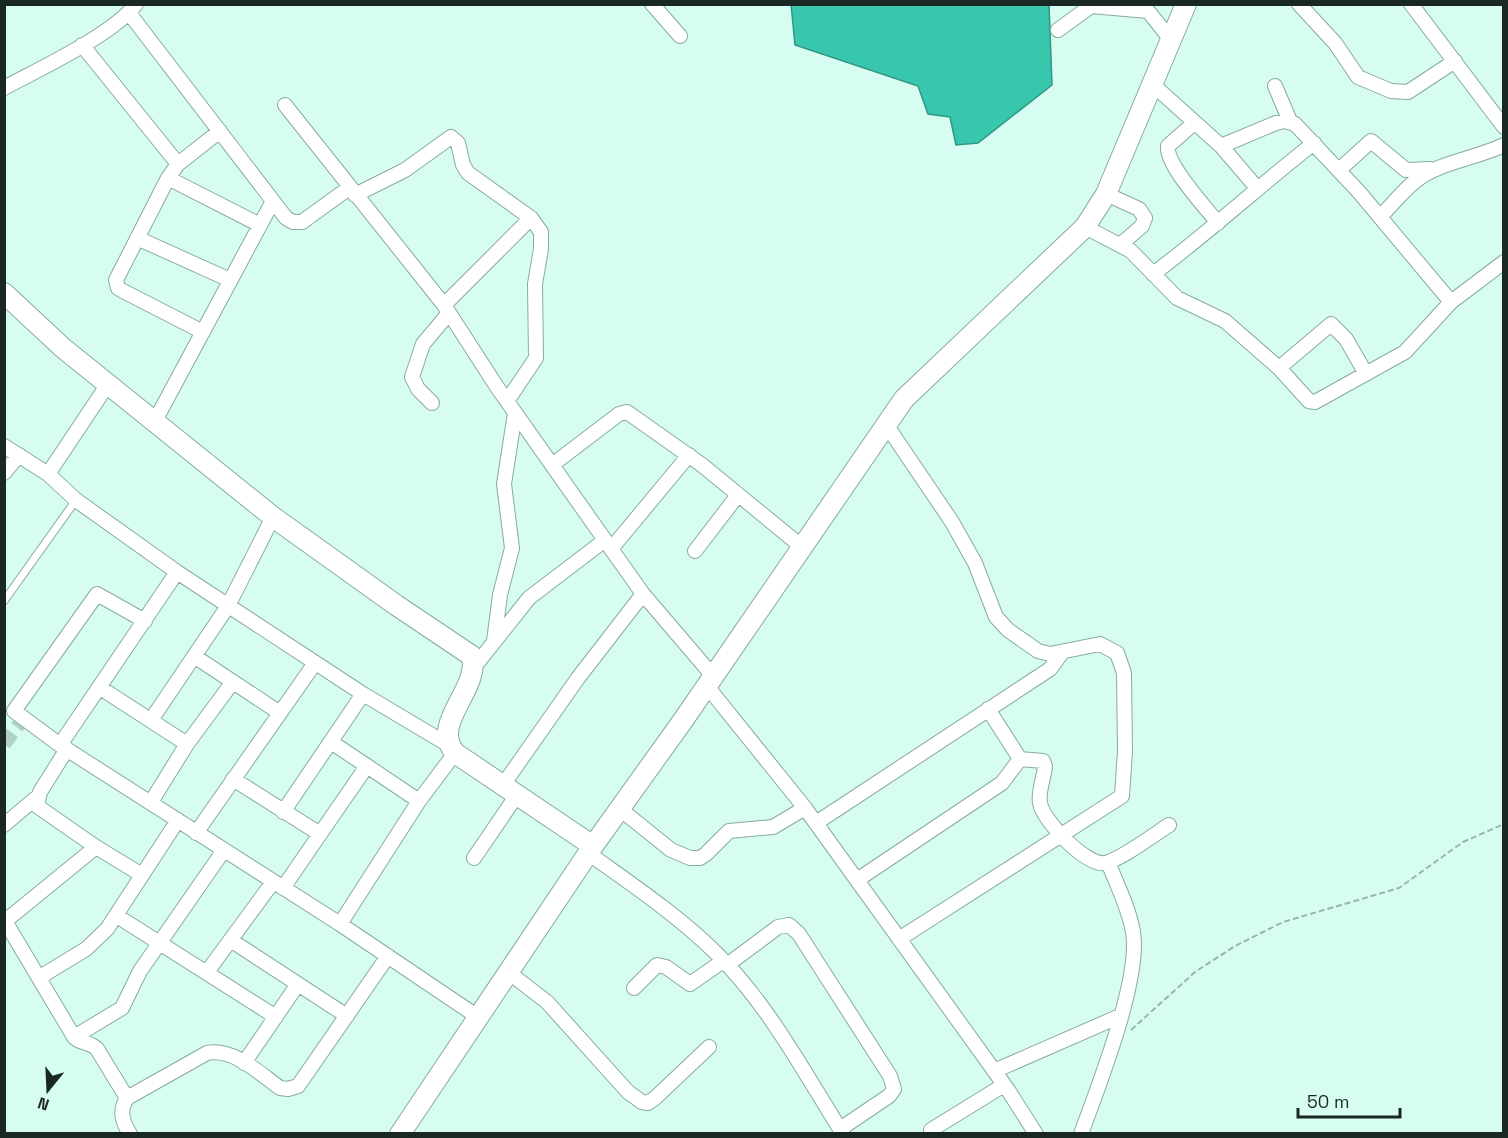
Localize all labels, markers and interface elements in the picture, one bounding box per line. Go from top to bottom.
north arrow [18,1060,78,1120]
scale bar [1298,1081,1400,1119]
text: 50 m [1307,1090,1349,1113]
text: N [35,1092,52,1115]

